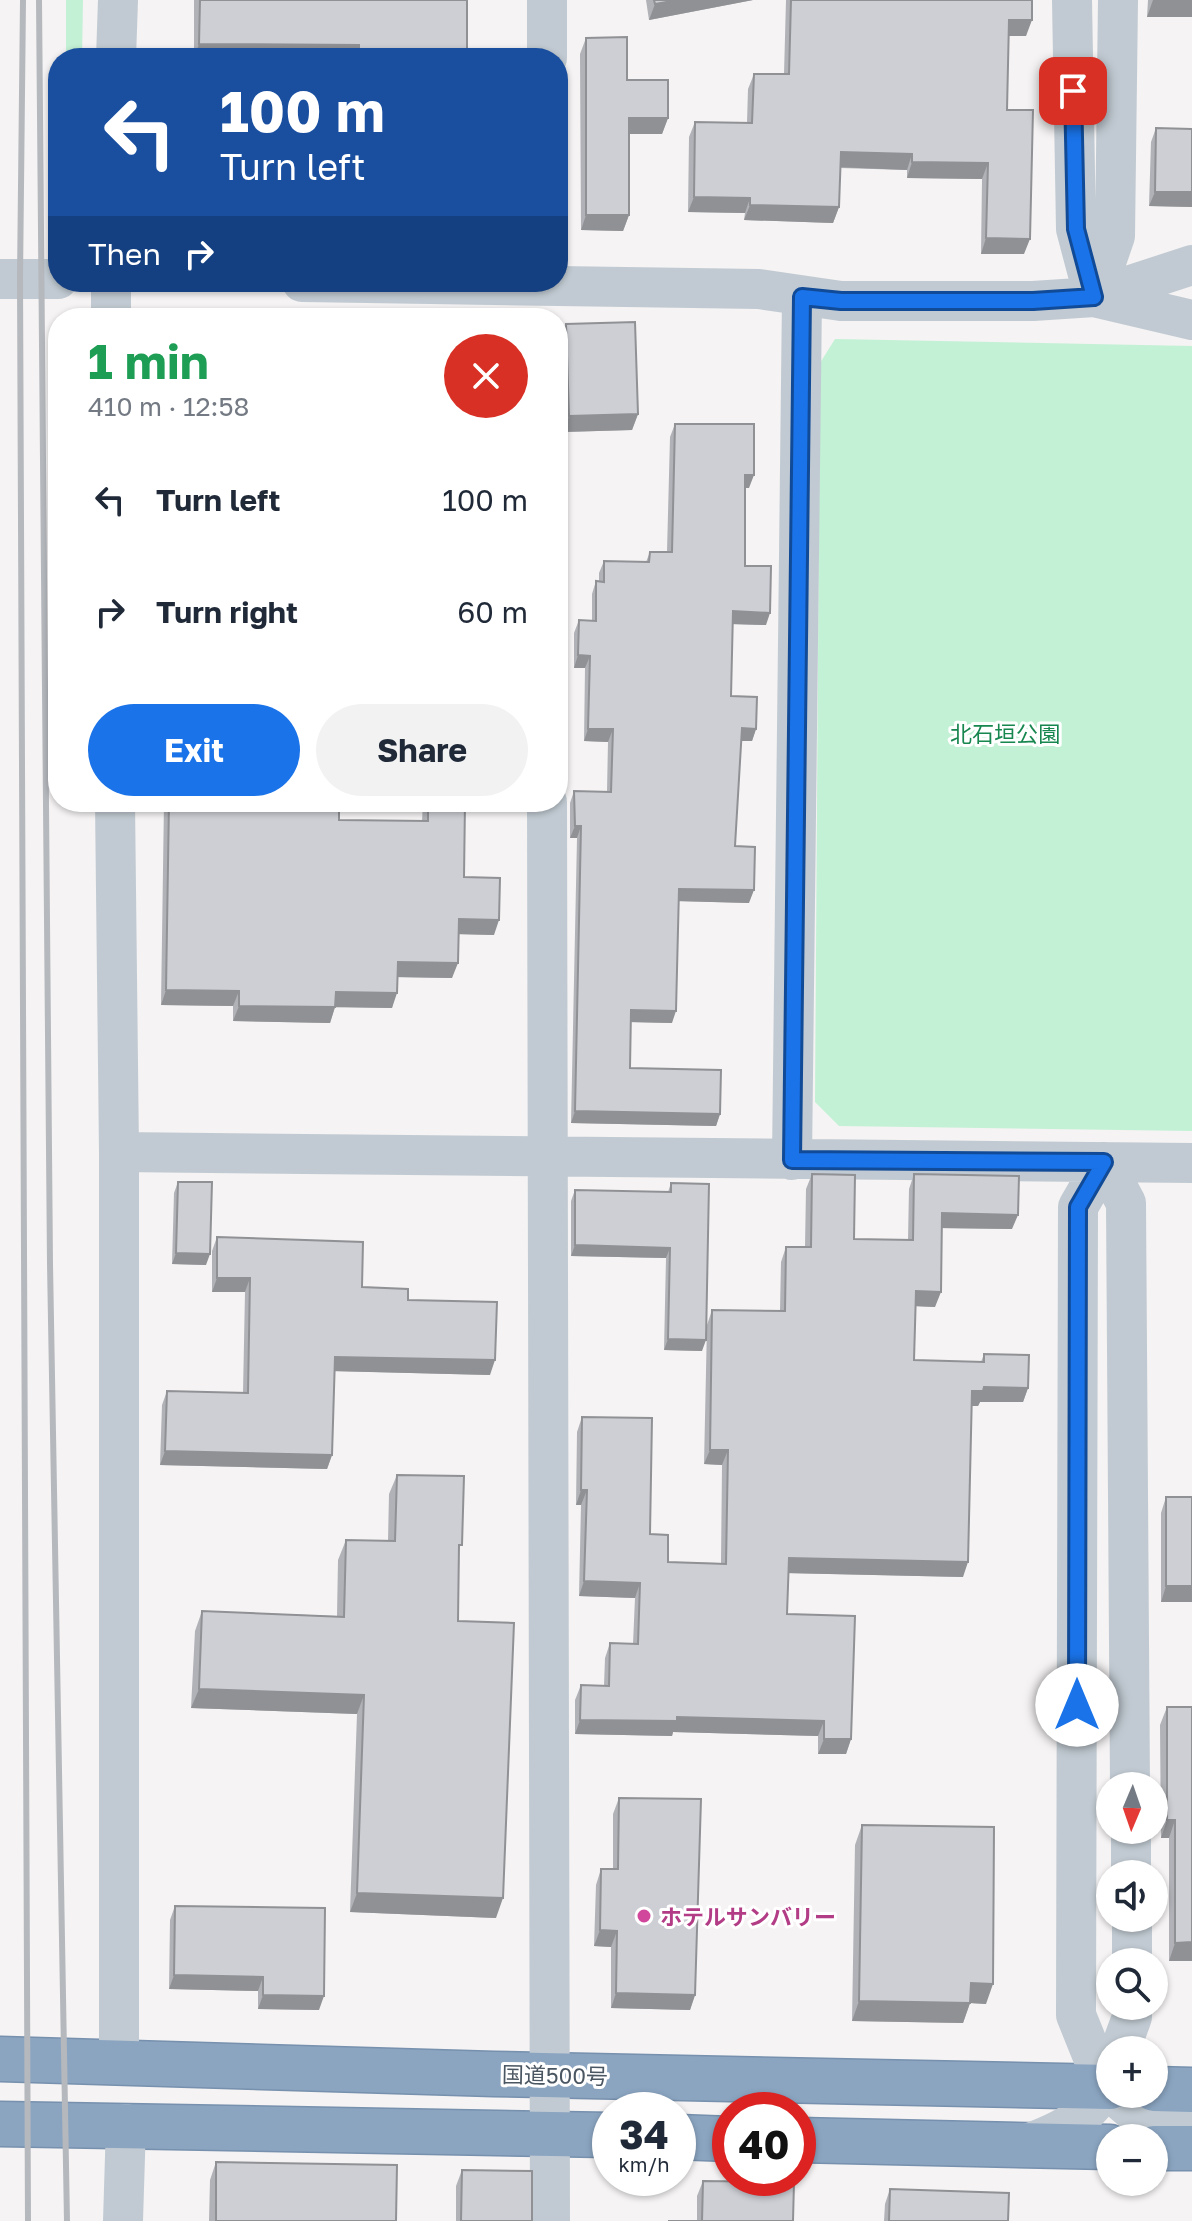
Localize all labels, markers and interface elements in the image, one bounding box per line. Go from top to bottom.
pin [1039,57,1107,125]
icon: arrive [1051,69,1095,113]
text: 100 m [220,77,385,144]
icon: left [88,80,192,184]
text: Turn left [220,145,366,188]
icon: right [177,232,221,276]
text: Then [88,236,161,272]
text: 1 min [88,332,209,390]
button: close [444,334,528,418]
text: 410 m · 12:58 [88,391,249,422]
icon: left [88,478,132,522]
text: Turn left [156,482,281,518]
text: 100 m [442,482,528,518]
icon: right [88,590,132,634]
text: Turn right [156,594,298,630]
text: 60 m [457,594,528,630]
button: Exit [88,704,300,796]
button: Share [316,704,528,796]
park label: 北石垣公園 [950,720,1060,747]
position arrow [1035,1663,1119,1747]
north arrow [1096,1772,1168,1844]
map controls [1096,1772,1168,2196]
button: sound [1096,1860,1168,1932]
place label: ホテルサンバリー [660,1903,836,1930]
marker: ホテルサンバリー [635,1907,653,1925]
button: search [1096,1948,1168,2020]
button: + [1096,2036,1168,2108]
street label: 国道500号 [502,2061,608,2089]
speed limit sign: 40 [712,2092,816,2196]
text: 34 [619,2110,669,2158]
button: − [1096,2124,1168,2196]
text: km/h [619,2152,669,2176]

